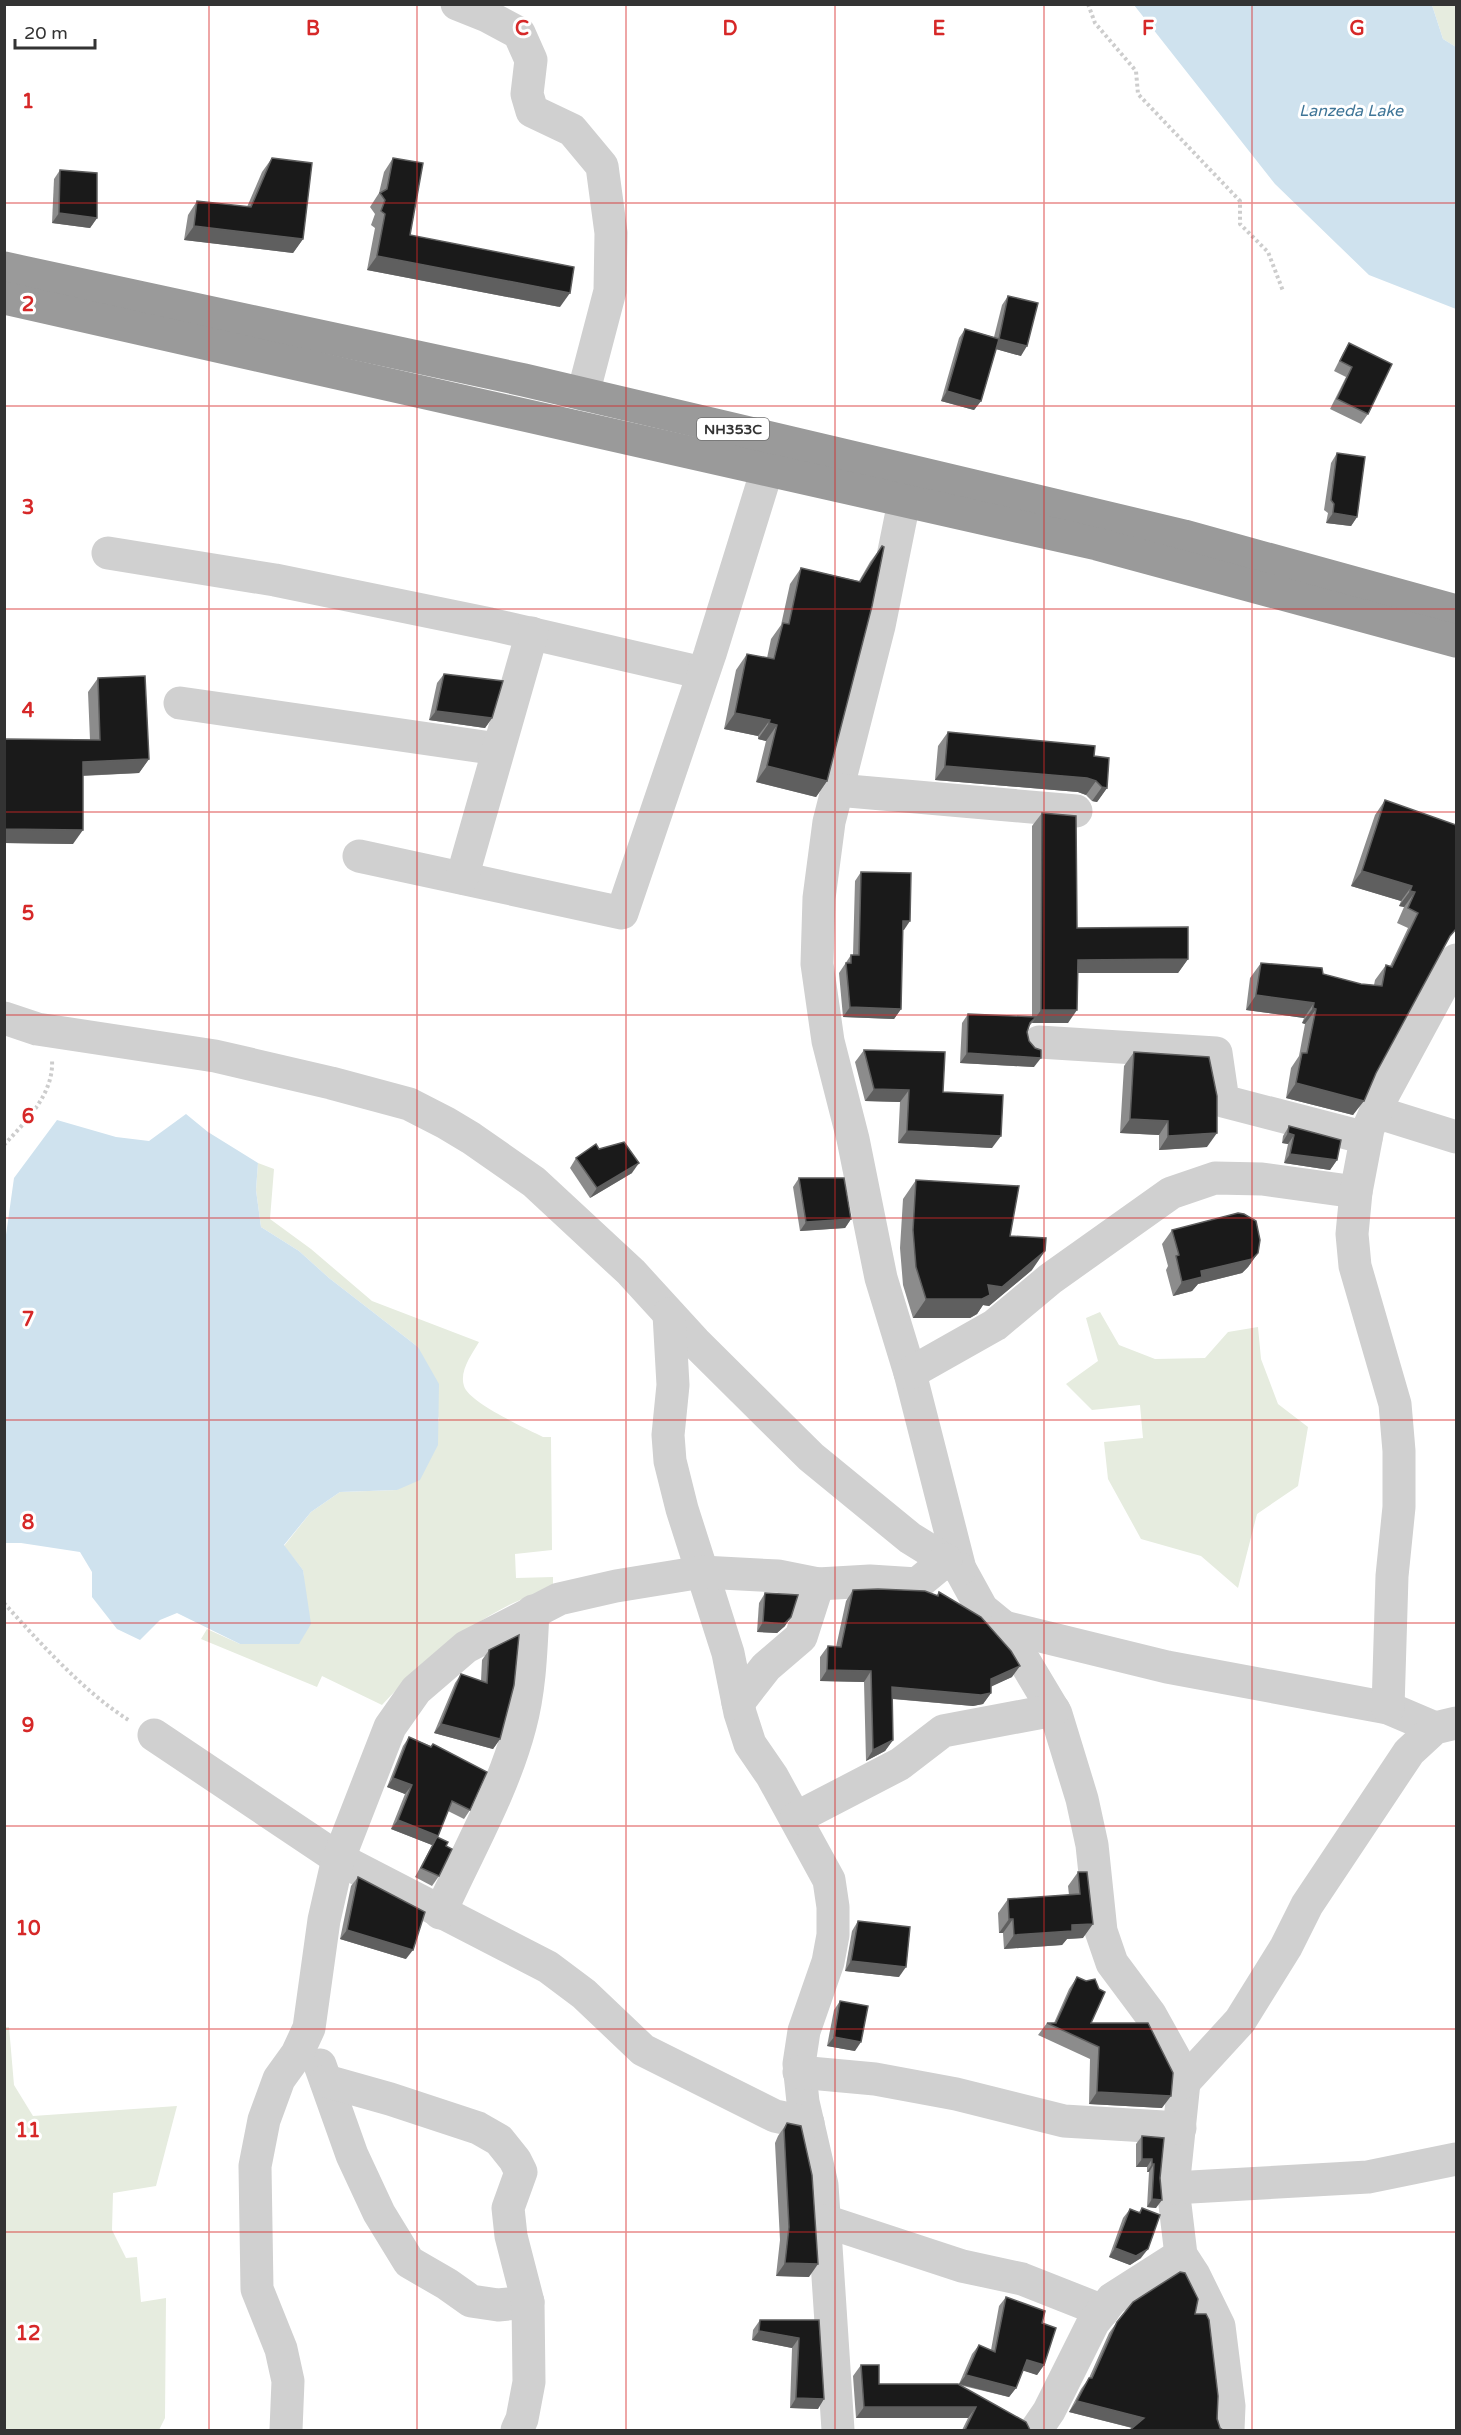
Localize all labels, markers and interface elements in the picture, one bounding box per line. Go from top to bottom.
scale bar [15,12,94,50]
text: B [306,17,320,41]
text: C [515,17,529,41]
text: D [722,17,738,41]
text: E [933,17,946,41]
text: F [1142,17,1154,41]
text: G [1349,17,1365,41]
text: 20 m [24,22,68,44]
text: 1 [22,90,34,114]
water label: Lanzeda Lake [1299,101,1404,121]
text: 2 [22,293,34,317]
road number: NH353C [697,418,769,440]
text: 3 [22,496,34,520]
text: 4 [22,699,35,723]
text: 5 [22,902,34,926]
text: 6 [22,1105,34,1129]
text: 7 [22,1308,34,1332]
text: 8 [22,1511,34,1535]
text: 9 [22,1714,34,1738]
text: 10 [15,1917,41,1941]
text: 11 [15,2119,41,2143]
text: 12 [15,2322,41,2346]

